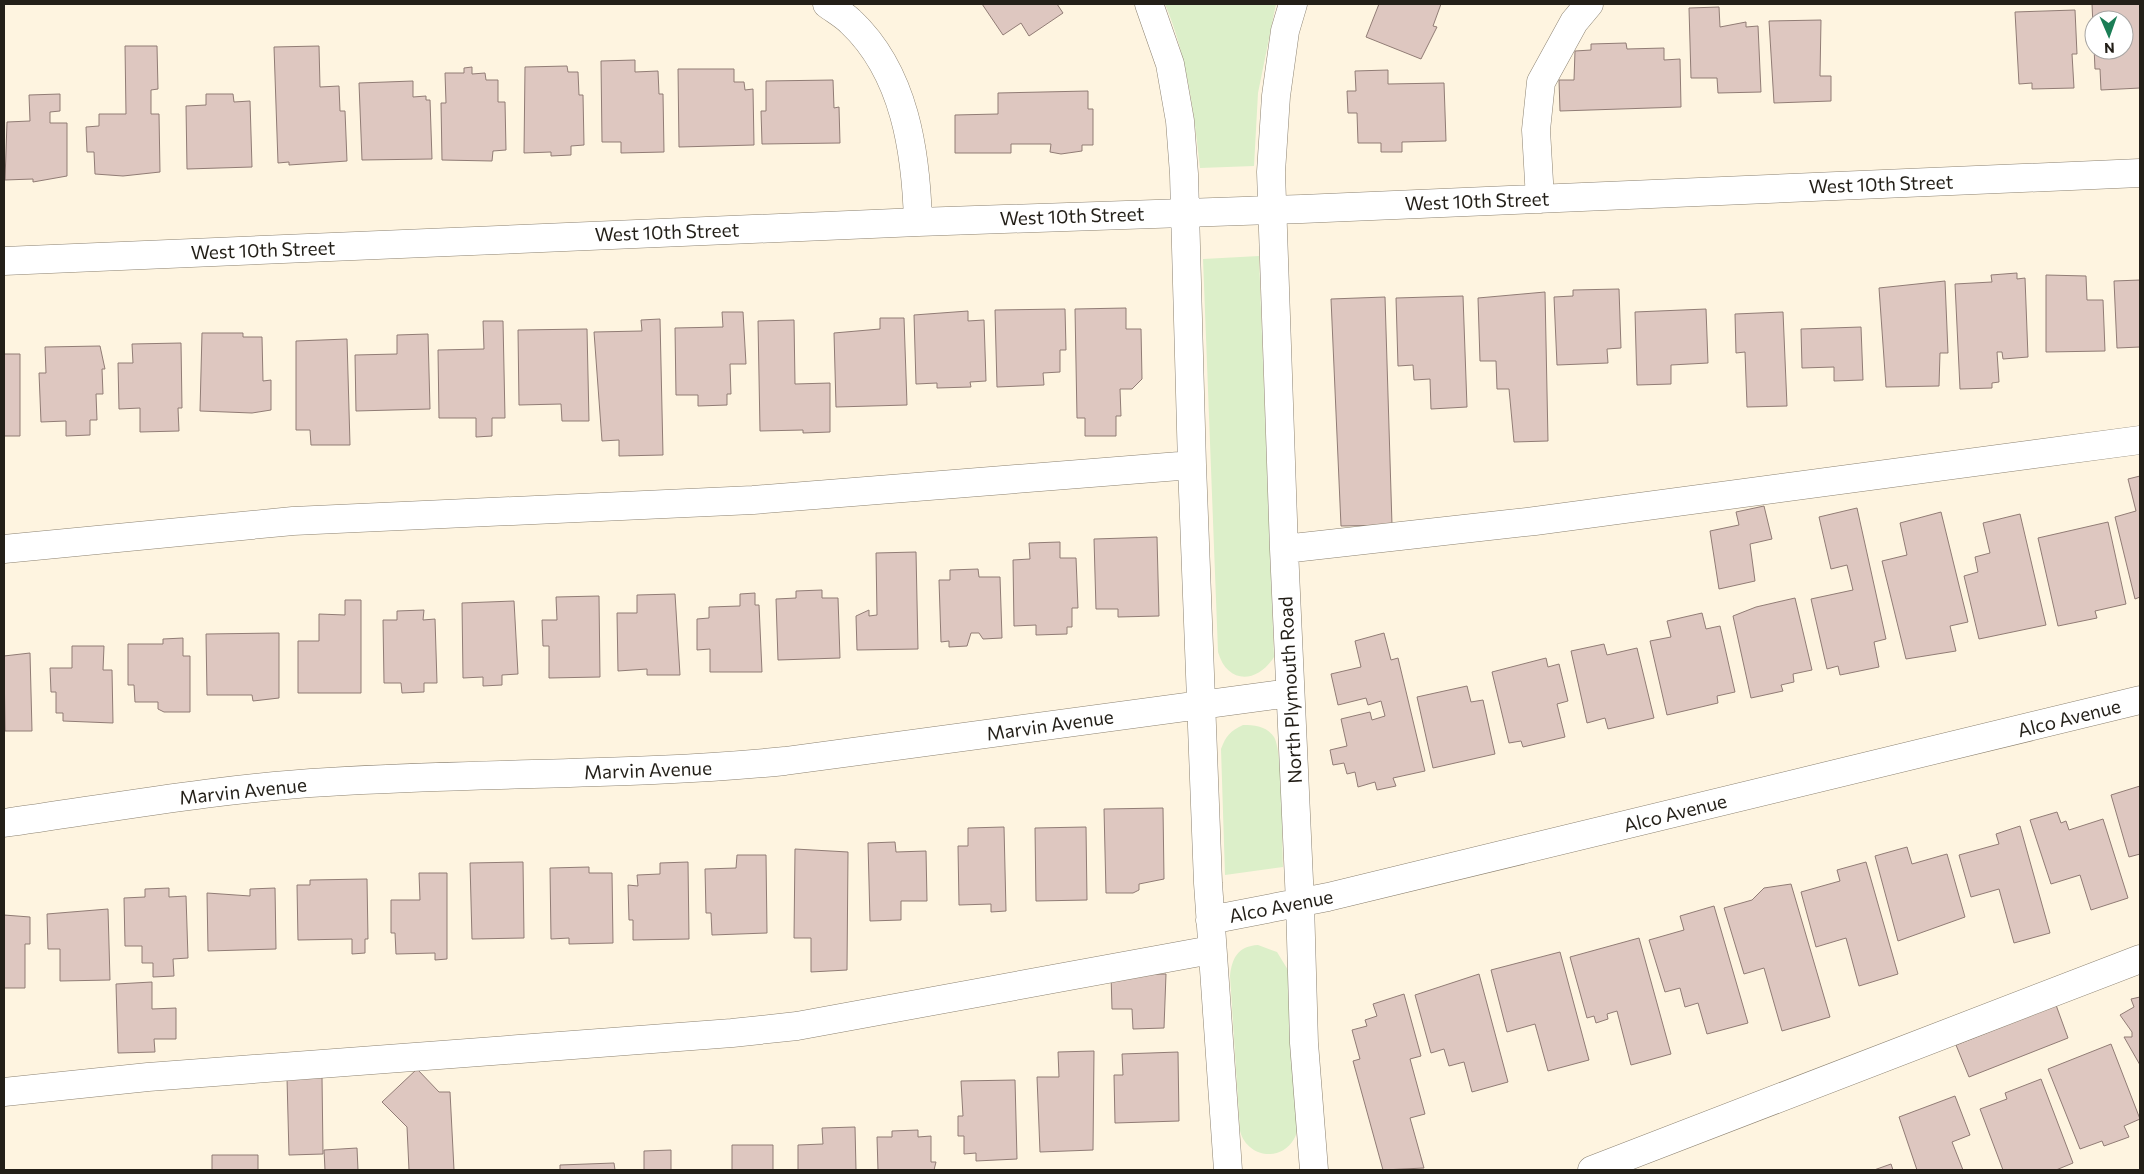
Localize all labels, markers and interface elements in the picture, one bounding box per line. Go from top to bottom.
north arrow [2084,10,2134,60]
text: N [2104,40,2115,57]
street label: West 10th Street [1808,169,1954,198]
street label: West 10th Street [1404,186,1550,215]
street label: West 10th Street [999,201,1145,230]
street label: West 10th Street [594,217,740,246]
street label: West 10th Street [190,235,336,264]
street label: North Plymouth Road [1273,596,1306,784]
street label: Alco Avenue [2015,694,2123,741]
street label: Marvin Avenue [985,704,1115,745]
street label: Marvin Avenue [584,756,712,783]
street label: Marvin Avenue [178,772,308,809]
street label: Alco Avenue [1621,789,1729,836]
street label: Alco Avenue [1227,884,1335,927]

